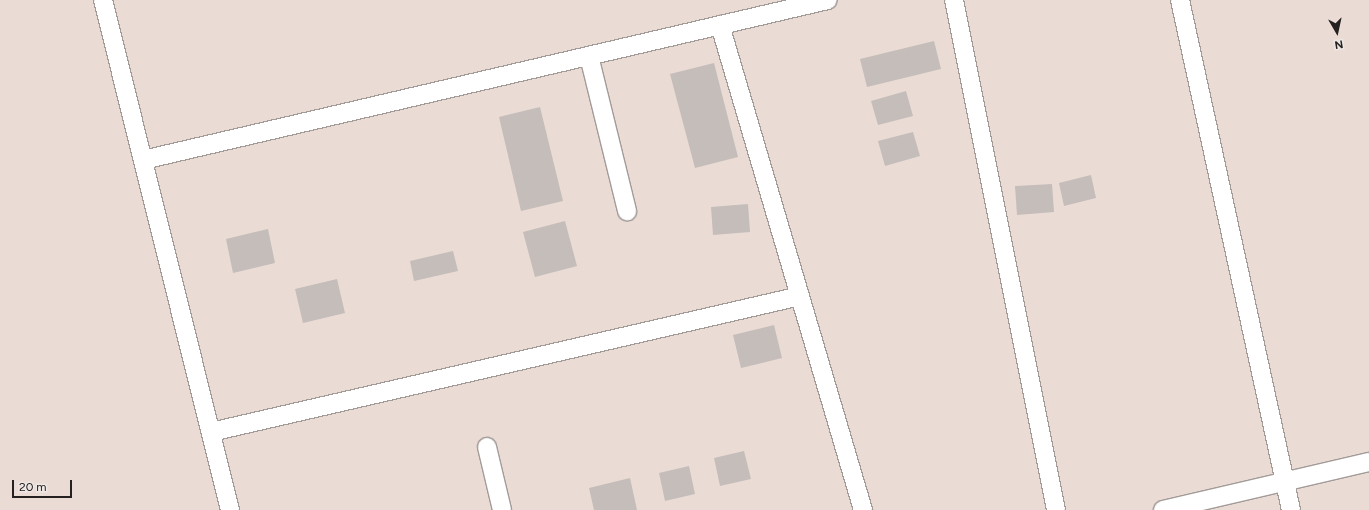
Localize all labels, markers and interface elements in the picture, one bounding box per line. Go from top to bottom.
north arrow [1317,12,1357,52]
text: N [1334,37,1344,51]
scale bar [14,472,74,498]
text: 20 m [19,480,47,494]

